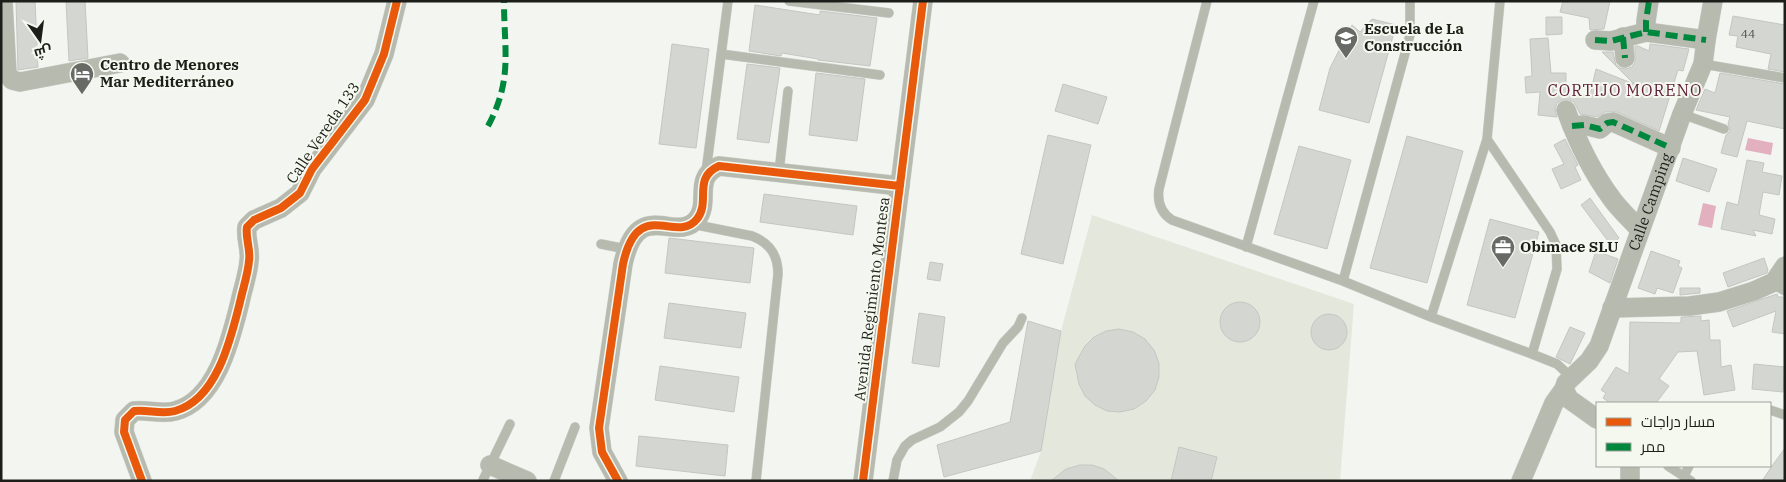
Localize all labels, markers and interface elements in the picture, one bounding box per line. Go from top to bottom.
north arrow [15,15,65,65]
place label: Escuela de La Construcción [1364,19,1465,55]
school or university icon: Escuela de La Construcción [1333,25,1359,59]
house number: 44 [1741,26,1755,41]
text: ش [32,42,54,64]
place label: Centro de Menores Mar Mediterráneo [100,55,239,91]
hotel icon: Centro de Menores Mar Mediterráneo [69,61,95,95]
street label: Calle Vereda 133 [282,78,363,187]
district label: CORTIJO MORENO [1548,80,1702,100]
street label: Calle Camping [1624,151,1676,253]
street label: Avenida Regimiento Montesa [850,196,893,402]
office icon: Obimace SLU [1490,234,1516,268]
place label: Obimace SLU [1520,237,1619,256]
legend [1596,402,1771,467]
text: مسار دراجات [1641,412,1715,431]
text: ممر [1640,437,1665,456]

